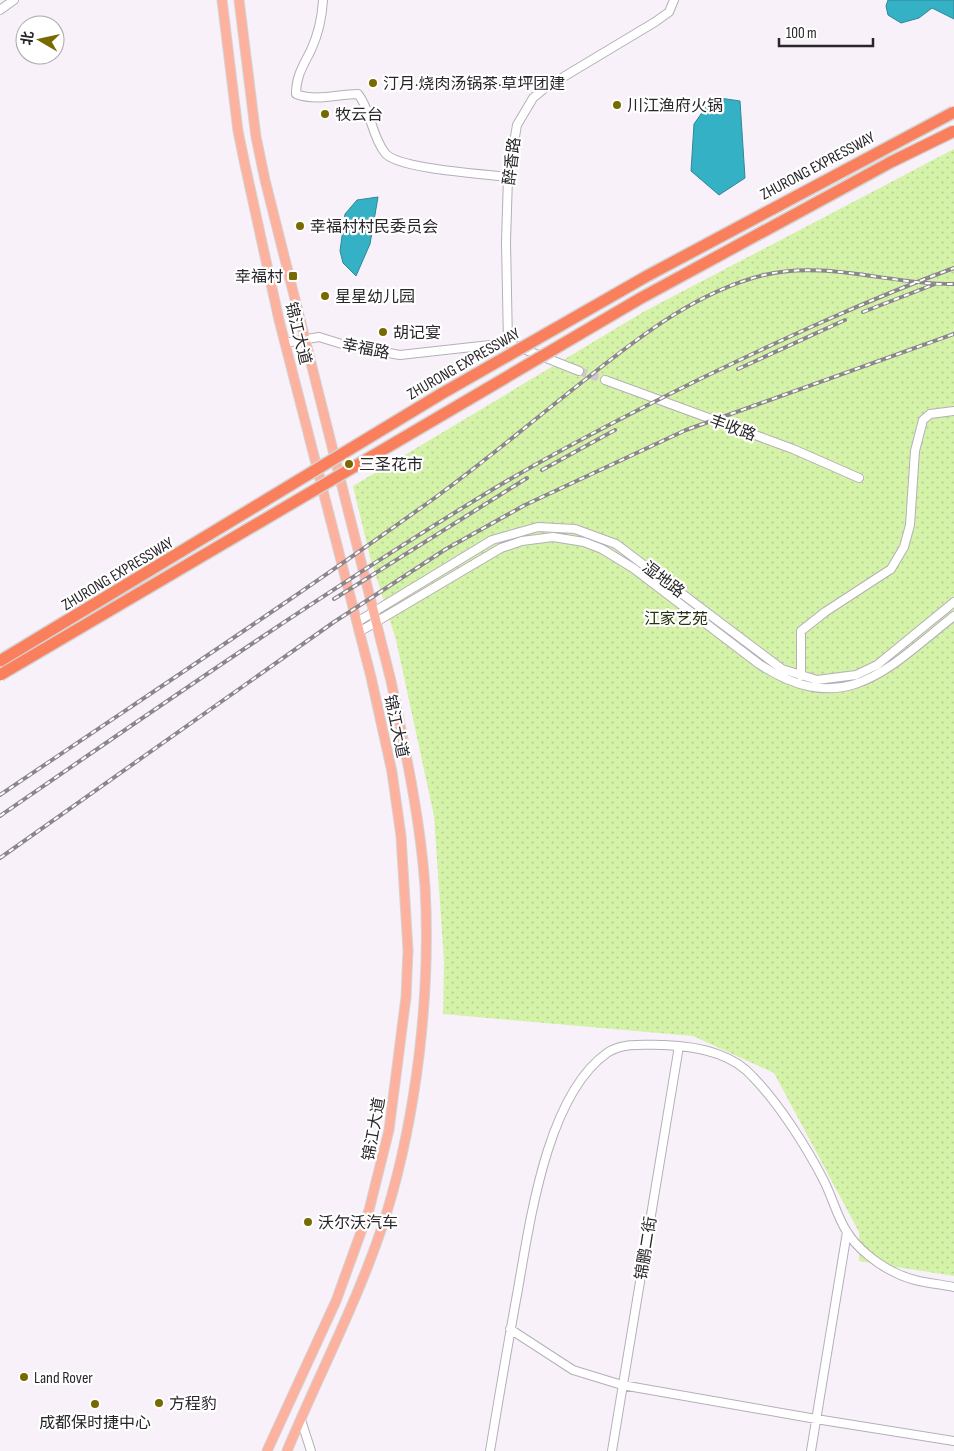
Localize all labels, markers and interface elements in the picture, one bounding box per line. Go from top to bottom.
north arrow [15,15,65,65]
scale bar [779,15,873,47]
text: 100 m [786,24,817,43]
text: 北 [18,30,37,46]
place label: 汀月·烧肉汤锅茶·草坪团建 [383,75,565,94]
marker: 汀月·烧肉汤锅茶·草坪团建 [367,77,379,89]
place label: 川江渔府火锅 [627,97,723,116]
marker: 川江渔府火锅 [611,99,623,111]
place label: 牧云台 [335,106,383,125]
marker: 牧云台 [319,108,331,120]
street label: ZHURONG EXPRESSWAY [757,128,879,205]
street label: 醉香路 [500,136,525,186]
place label: 幸福村村民委员会 [310,218,438,237]
marker: 幸福村村民委员会 [294,220,306,232]
place label: 幸福村 [235,268,283,287]
marker: 幸福村 [287,270,299,282]
place label: 星星幼儿园 [335,288,415,307]
marker: 星星幼儿园 [319,290,331,302]
street label: 锦江大道 [281,300,315,367]
place label: 胡记宴 [393,324,441,343]
street label: ZHURONG EXPRESSWAY [404,324,524,404]
marker: 胡记宴 [377,326,389,338]
street label: 幸福路 [340,336,391,363]
street label: 丰收路 [707,411,758,446]
place label: 三圣花市 [359,456,423,475]
marker: 三圣花市 [343,458,355,470]
street label: ZHURONG EXPRESSWAY [58,533,177,615]
street label: 湿地路 [638,558,688,602]
park label: 江家艺苑 [644,610,708,629]
street label: 锦江大道 [380,693,411,760]
street label: 锦江大道 [360,1096,389,1162]
place label: 沃尔沃汽车 [318,1214,398,1233]
street label: 锦鹏二街 [632,1215,661,1281]
marker: 沃尔沃汽车 [302,1216,314,1228]
place label: Land Rover [34,1369,93,1388]
marker: Land Rover [18,1371,30,1383]
place label: 方程豹 [169,1395,217,1414]
marker: 方程豹 [153,1397,165,1409]
marker: 成都保时捷中心 [89,1398,101,1410]
place label: 成都保时捷中心 [39,1414,151,1433]

